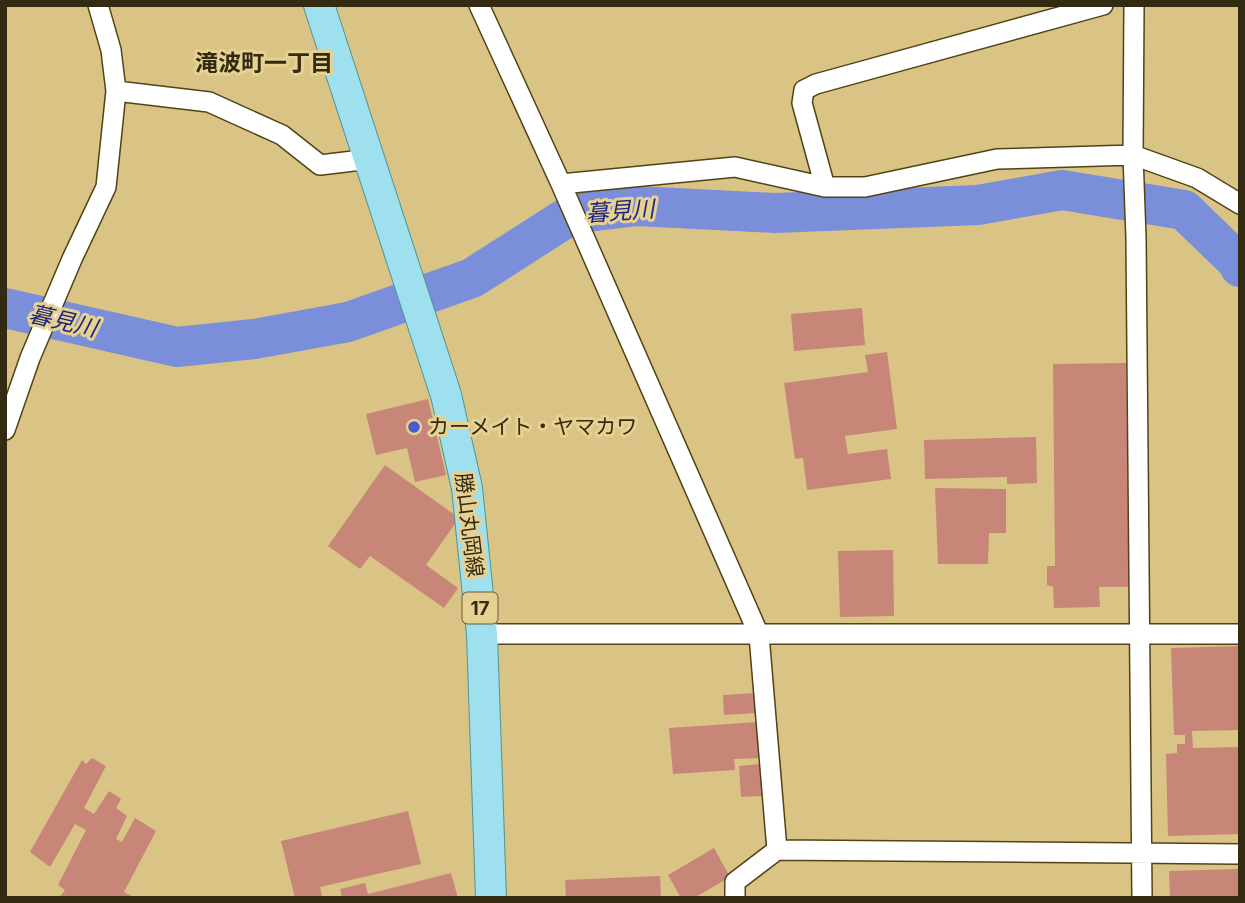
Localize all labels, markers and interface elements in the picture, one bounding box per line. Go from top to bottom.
district label: 滝波町一丁目 [195,49,333,77]
water label: 暮見川 [585,194,658,227]
water label: 暮見川 [26,300,103,343]
place label: カーメイト・ヤマカワ [428,414,637,439]
marker: カーメイト・ヤマカワ [406,419,422,435]
street label: 勝山丸岡線 [451,471,488,579]
road number: 17 [462,593,498,624]

